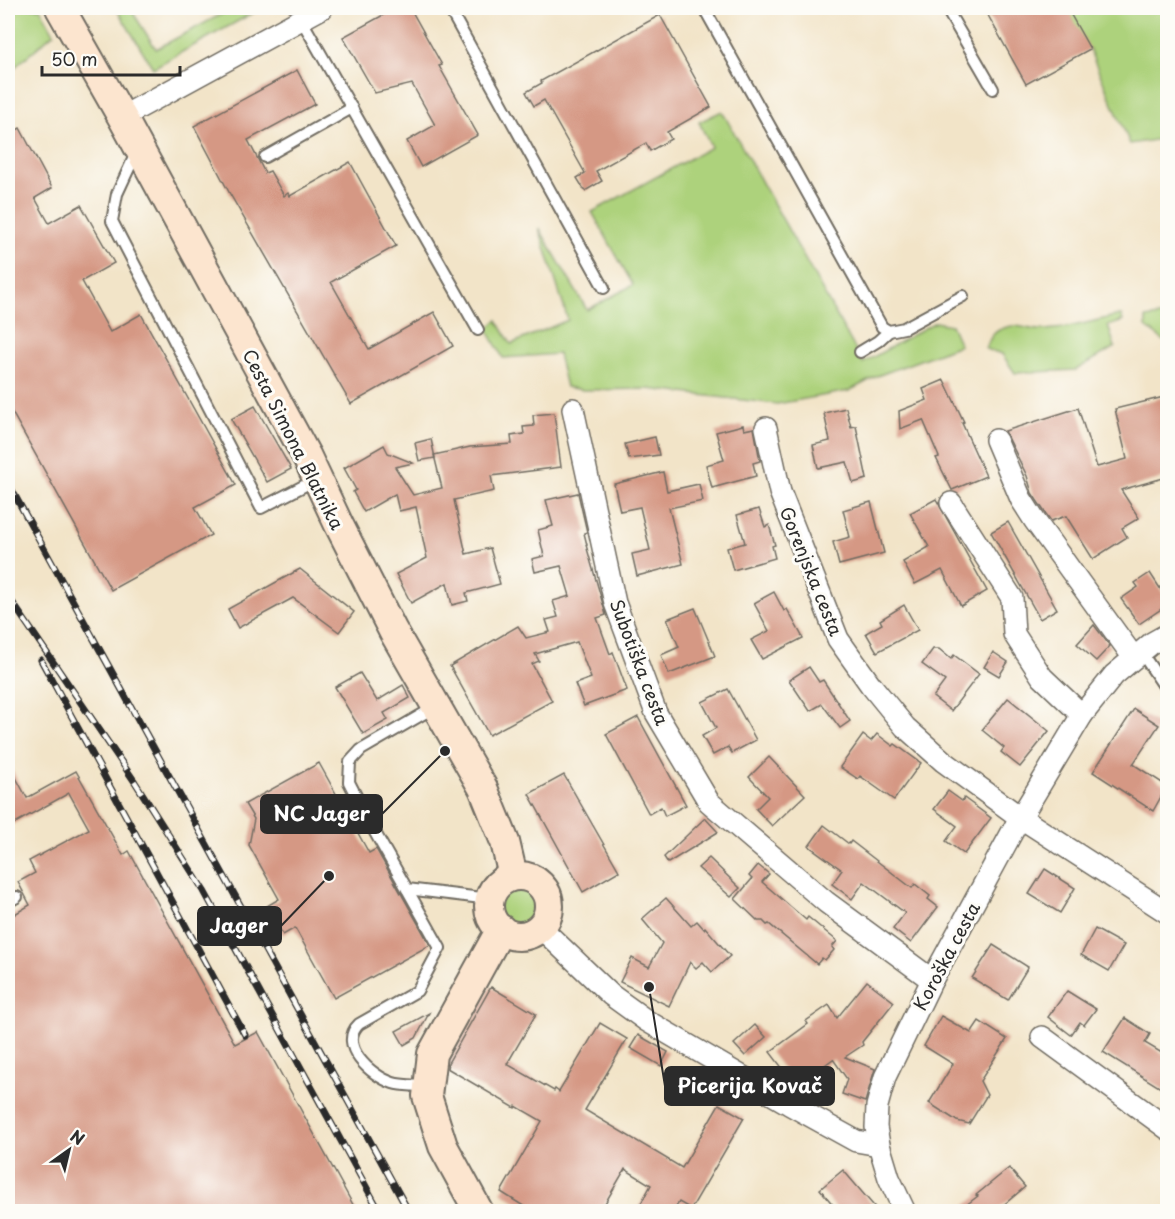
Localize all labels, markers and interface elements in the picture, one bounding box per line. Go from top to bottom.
scale bar [42,39,180,77]
text: 50 m [51,45,98,72]
street label: Cesta Simona Blatnika [237,344,352,535]
street label: Gorenjska cesta [774,502,851,640]
street label: Subotiška cesta [604,595,677,730]
callout: NC Jager [261,795,382,833]
text: NC Jager [274,798,371,828]
street label: Koroška cesta [906,896,986,1015]
callout: Jager [198,907,281,945]
text: Jager [210,910,269,940]
callout: Picerija Kovač [665,1067,834,1105]
text: Picerija Kovač [678,1070,822,1100]
north arrow [39,1120,99,1180]
text: N [66,1123,90,1150]

